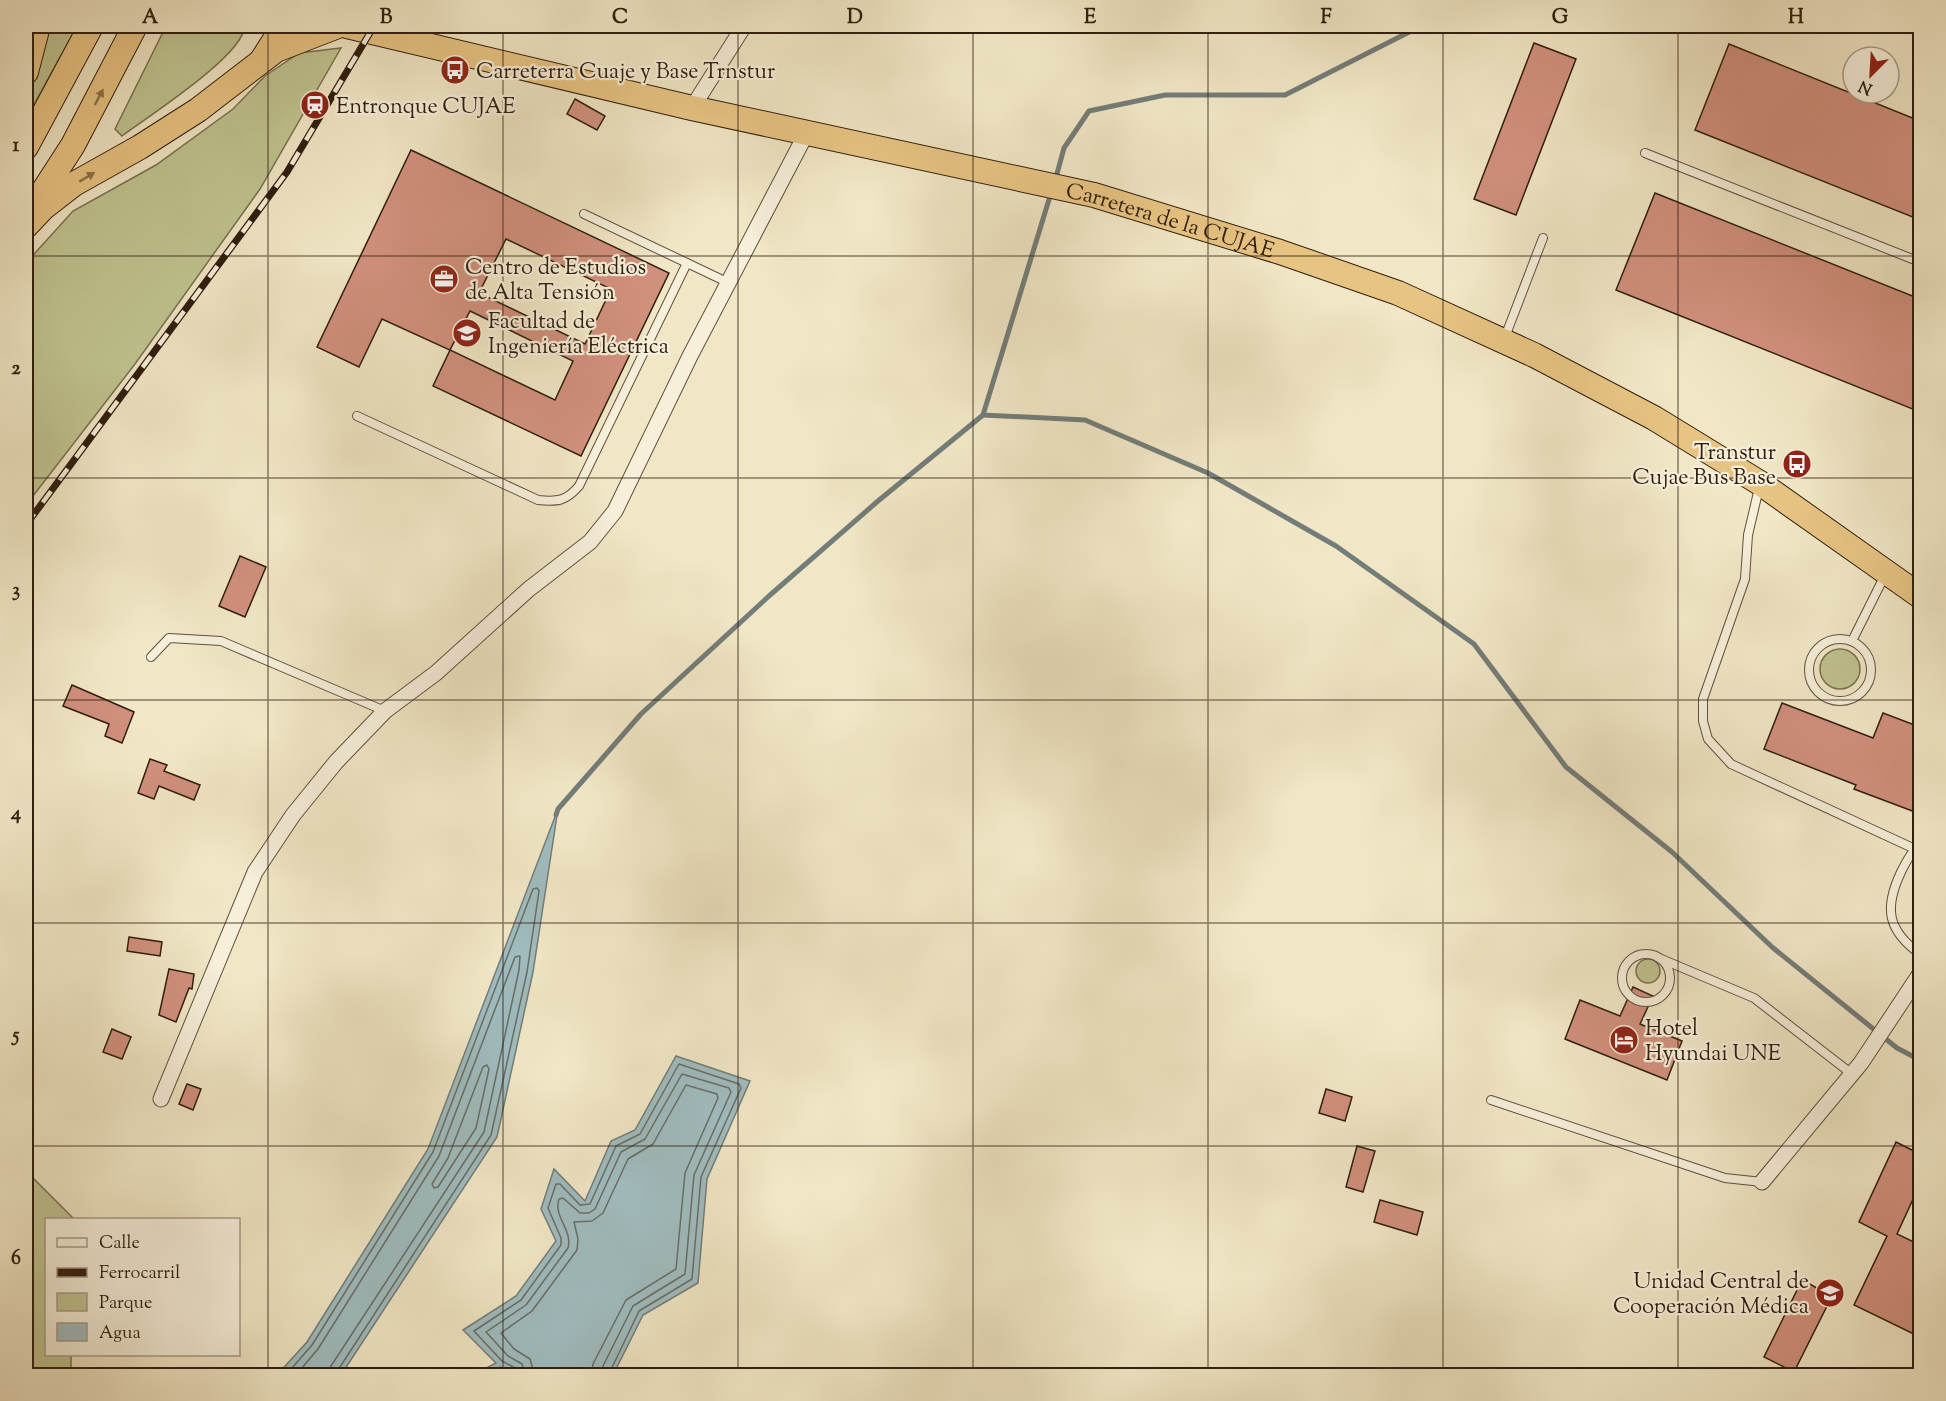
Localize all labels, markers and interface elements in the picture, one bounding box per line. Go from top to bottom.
text: A [142,4,159,33]
text: B [380,4,393,33]
text: C [612,4,628,33]
text: D [847,4,863,33]
text: E [1084,4,1097,33]
text: F [1320,4,1332,33]
text: G [1552,4,1569,33]
text: H [1788,4,1804,33]
north arrow [1841,45,1901,105]
bus stop icon: Carreterra Cuaje y Base Trnstur [439,54,471,86]
place label: Carreterra Cuaje y Base Trnstur [476,57,775,89]
text: N [1855,73,1876,100]
one-way arrow [94,89,104,106]
station icon: Entronque CUJAE [299,89,331,121]
place label: Entronque CUJAE [336,92,516,124]
text: 1 [13,132,20,161]
one-way arrow [79,172,96,182]
street label: Carretera de la CUJAE [1063,176,1278,268]
place label: Centro de Estudios de Alta Tensión [465,253,646,310]
office icon: Centro de Estudios de Alta Tensión [428,263,460,295]
place label: Facultad de Ingeniería Eléctrica [488,307,669,364]
school or university icon: Facultad de Ingeniería Eléctrica [451,317,483,349]
text: 2 [11,355,21,384]
place label: Transtur Cujae Bus Base [1632,438,1776,495]
bus stop icon: Transtur Cujae Bus Base [1781,448,1813,480]
text: 3 [12,577,20,606]
text: 4 [10,800,21,829]
place label: Hotel Hyundai UNE [1645,1014,1781,1071]
text: 5 [11,1022,20,1051]
hotel icon: Hotel Hyundai UNE [1608,1024,1640,1056]
legend [45,1218,240,1356]
text: Calle [99,1231,140,1257]
text: 6 [11,1245,21,1274]
text: Ferrocarril [99,1261,180,1287]
place label: Unidad Central de Cooperación Médica [1613,1267,1809,1324]
school or university icon: Unidad Central de Cooperación Médica [1814,1277,1846,1309]
text: Parque [99,1291,152,1317]
text: Agua [99,1321,141,1347]

